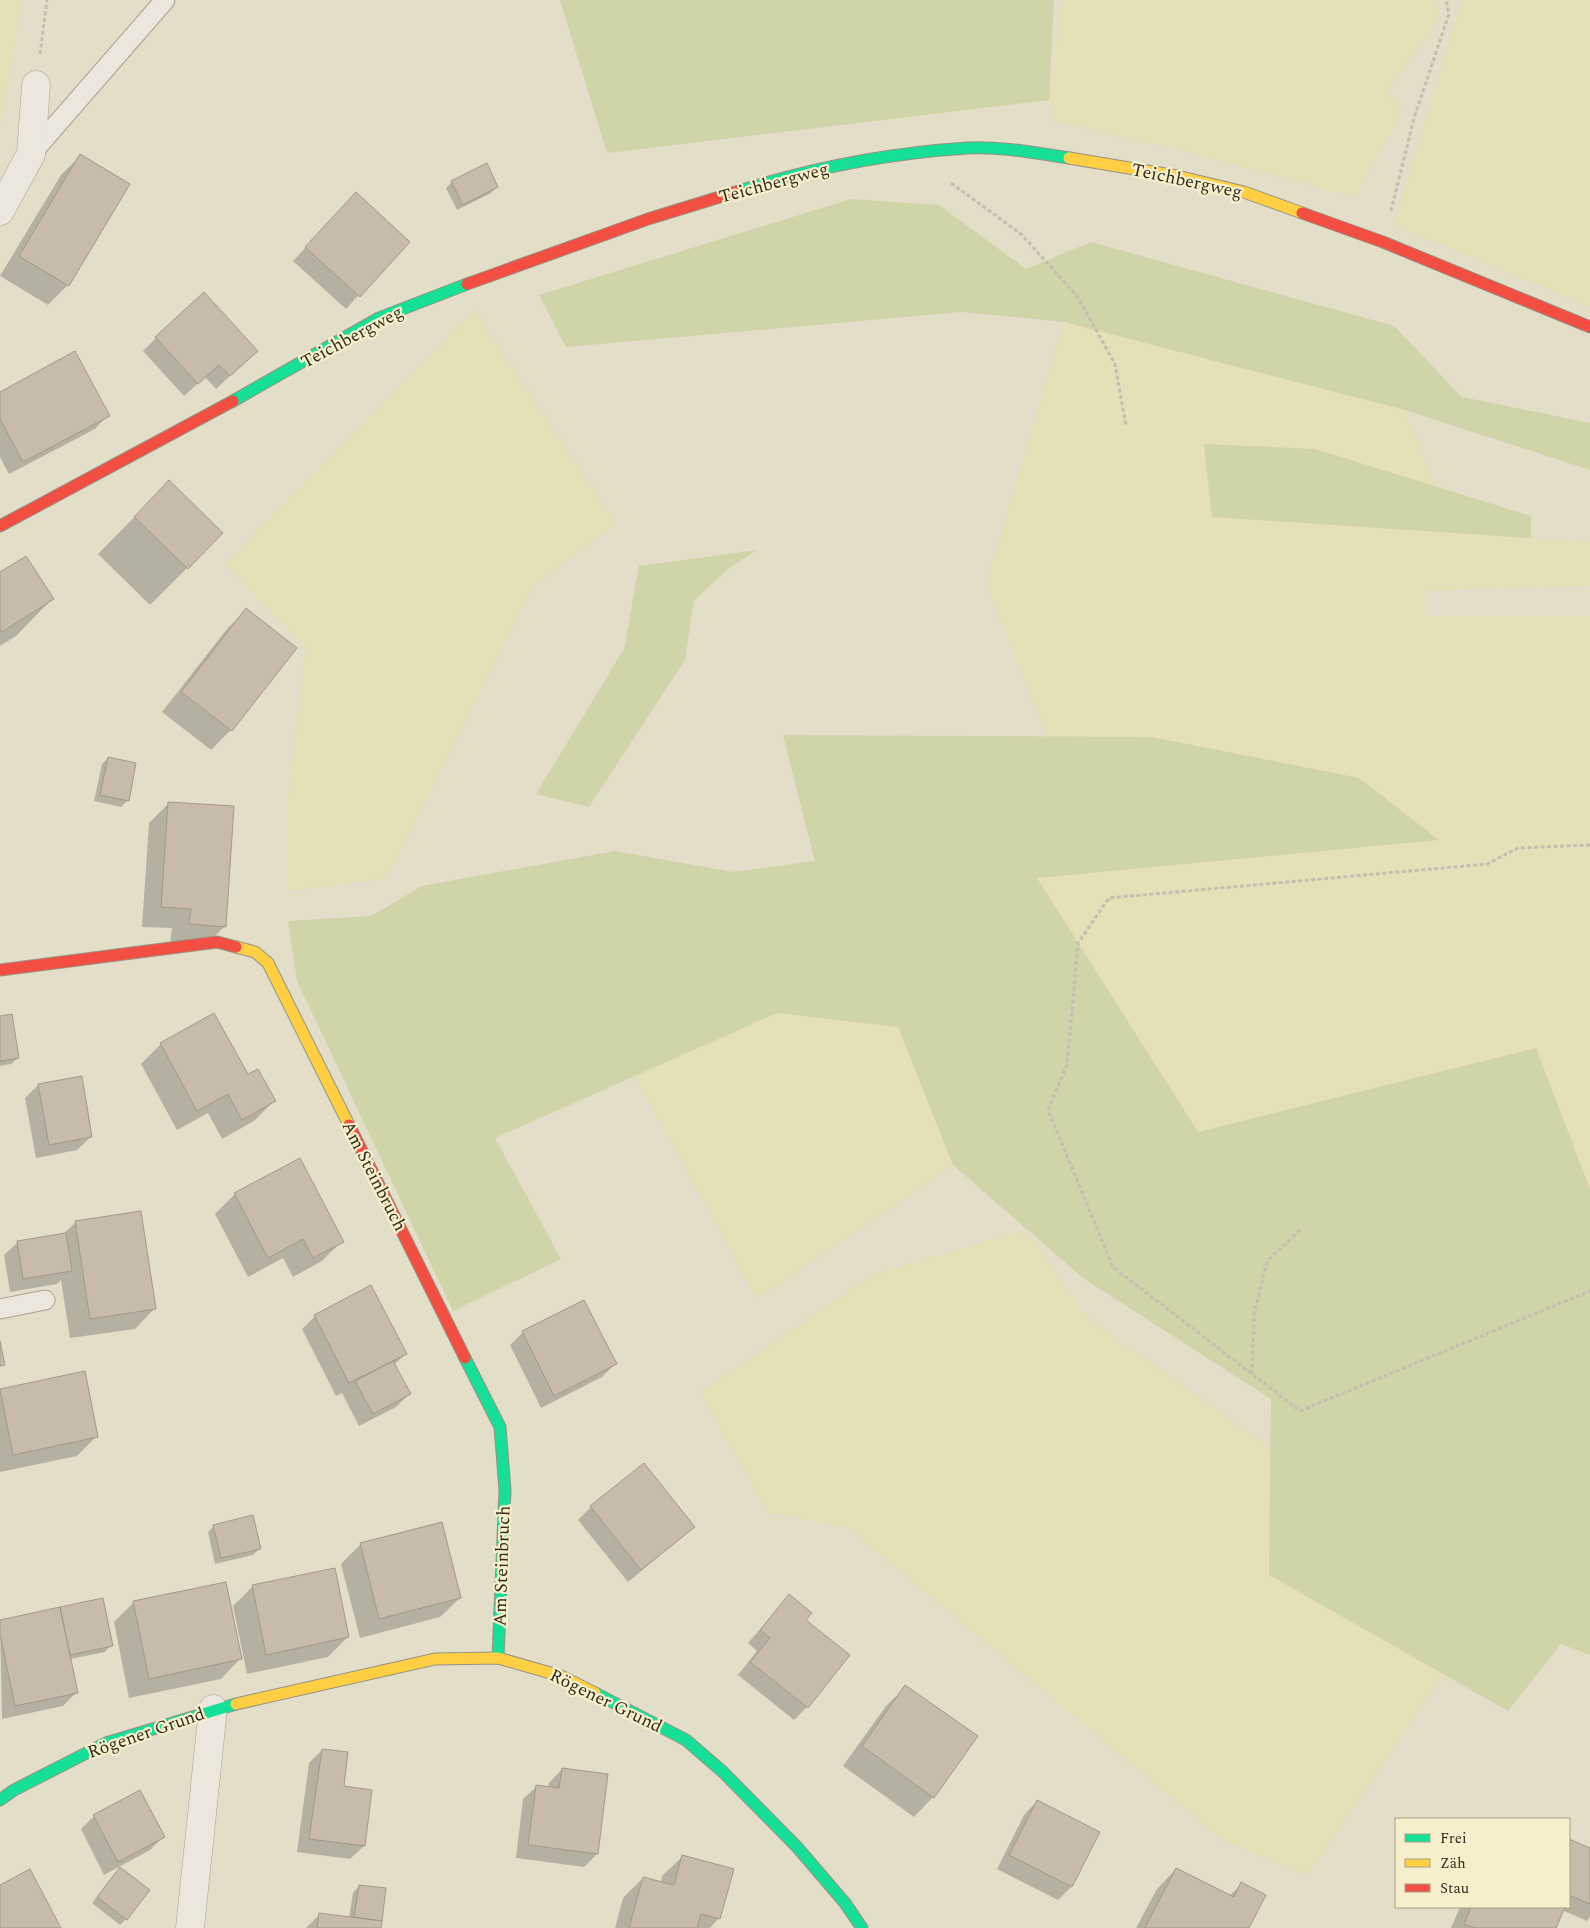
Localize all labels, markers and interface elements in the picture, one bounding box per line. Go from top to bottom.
street label: Teichbergweg [716,155,832,211]
street label: Teichbergweg [1129,156,1245,206]
street label: Teichbergweg [296,299,408,375]
street label: Am Steinbruch [335,1116,413,1236]
street label: Am Steinbruch [486,1505,518,1627]
street label: Rögener Grund [545,1662,667,1740]
street label: Rögener Grund [84,1700,208,1766]
legend [1395,1818,1570,1908]
text: Frei [1440,1827,1467,1850]
text: Zäh [1440,1852,1466,1875]
text: Stau [1440,1877,1469,1900]

